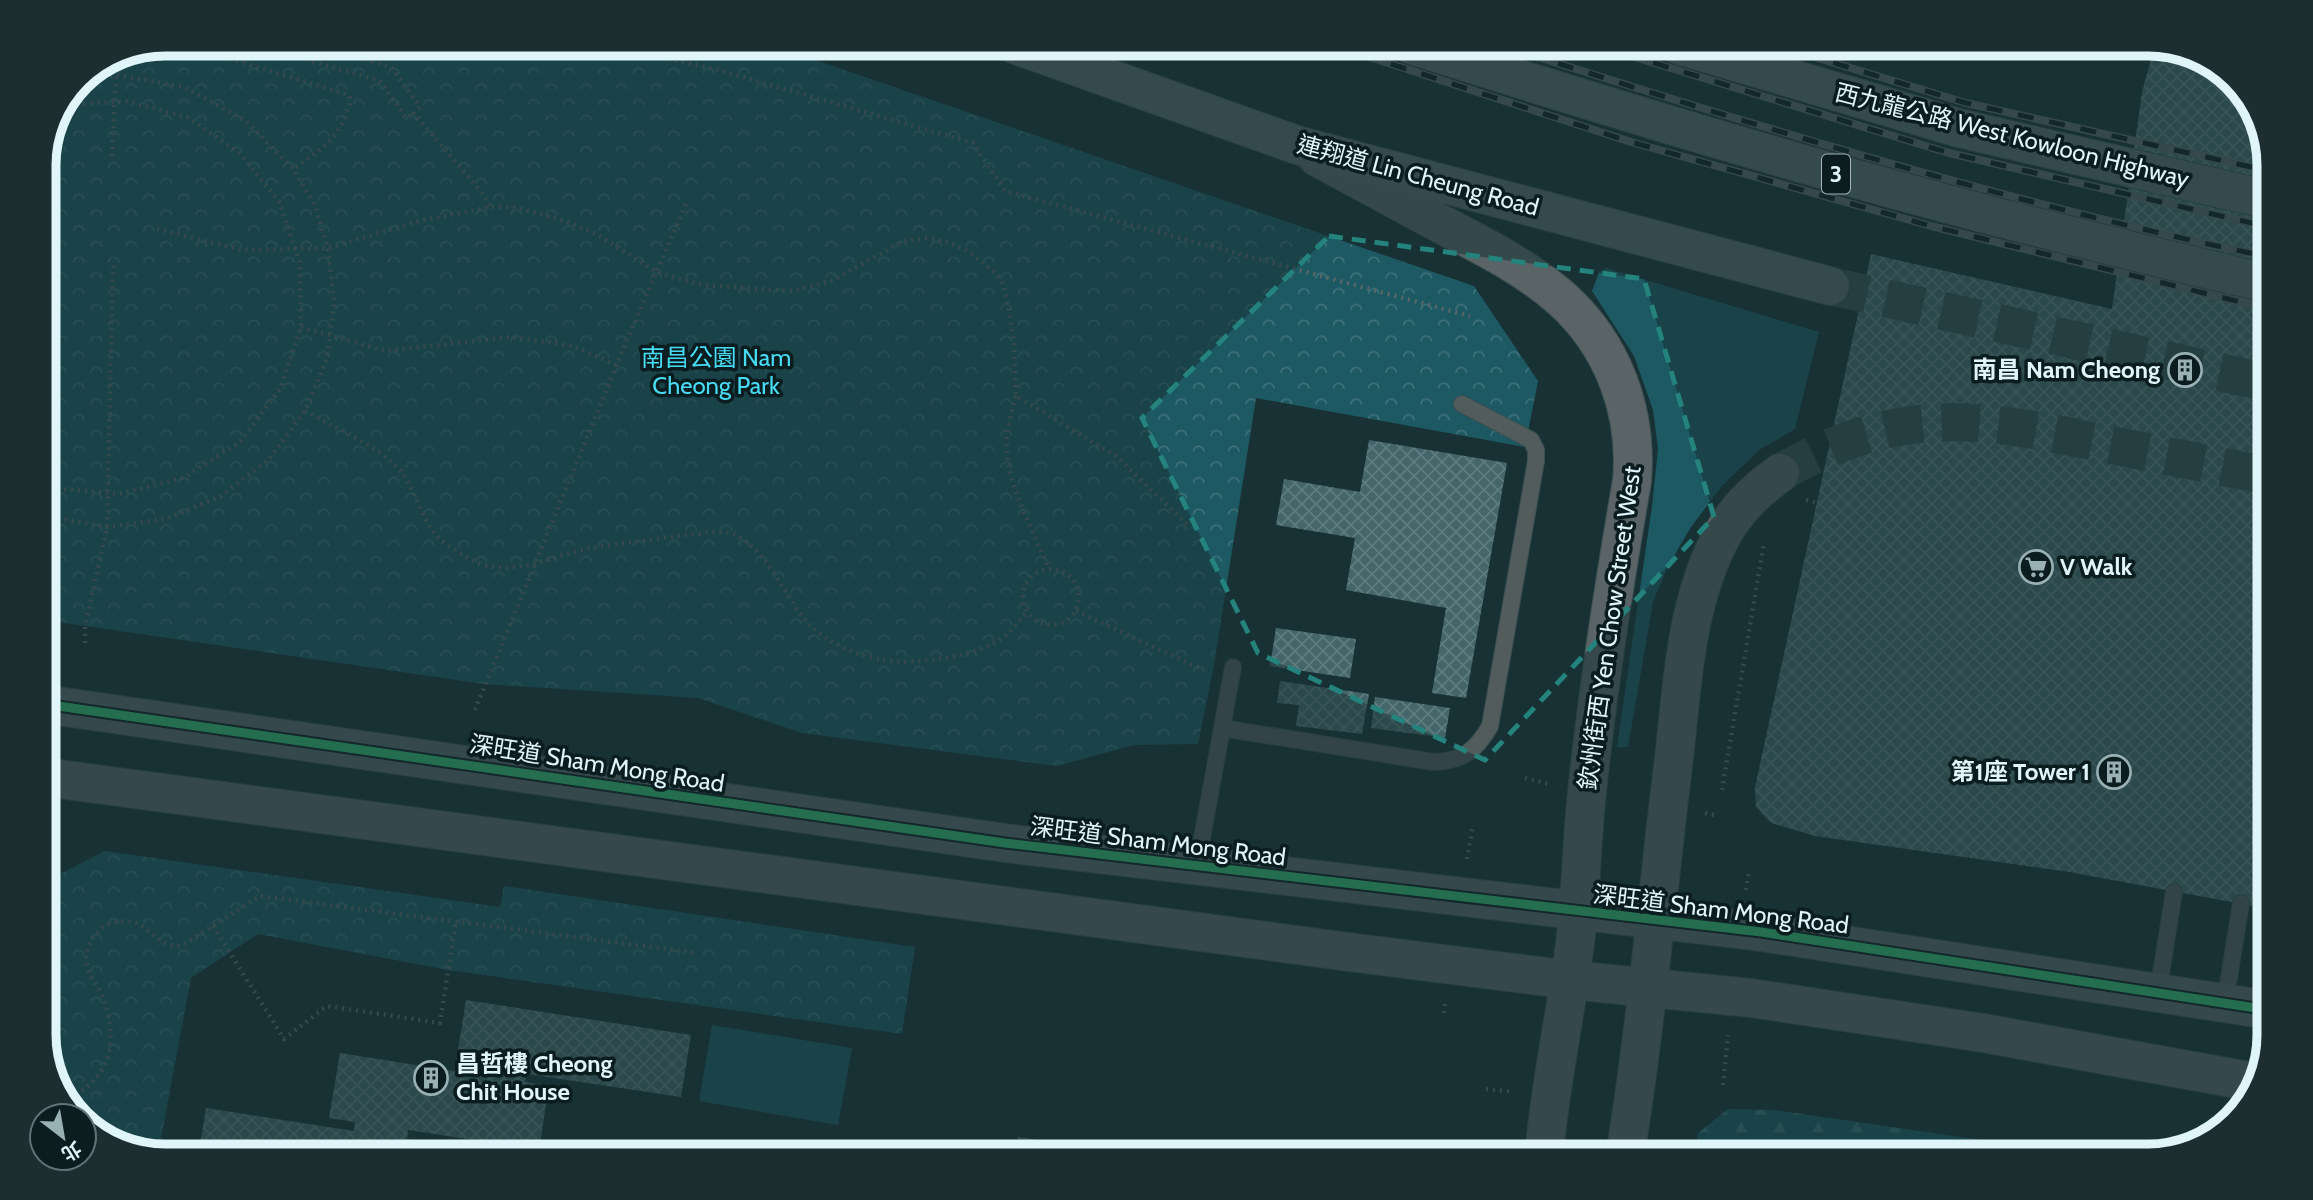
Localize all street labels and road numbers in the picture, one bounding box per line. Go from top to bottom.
street label: 西九龍公路 West Kowloon Highway [1832,77,2192,194]
street label: 連翔道 Lin Cheung Road [1294,129,1542,222]
road number: 3 [1822,154,1850,194]
street label: 欽州街西 Yen Chow Street West [1572,464,1647,792]
street label: 深旺道 Sham Mong Road [468,729,727,798]
street label: 深旺道 Sham Mong Road [1029,811,1288,872]
street label: 深旺道 Sham Mong Road [1592,879,1851,940]

